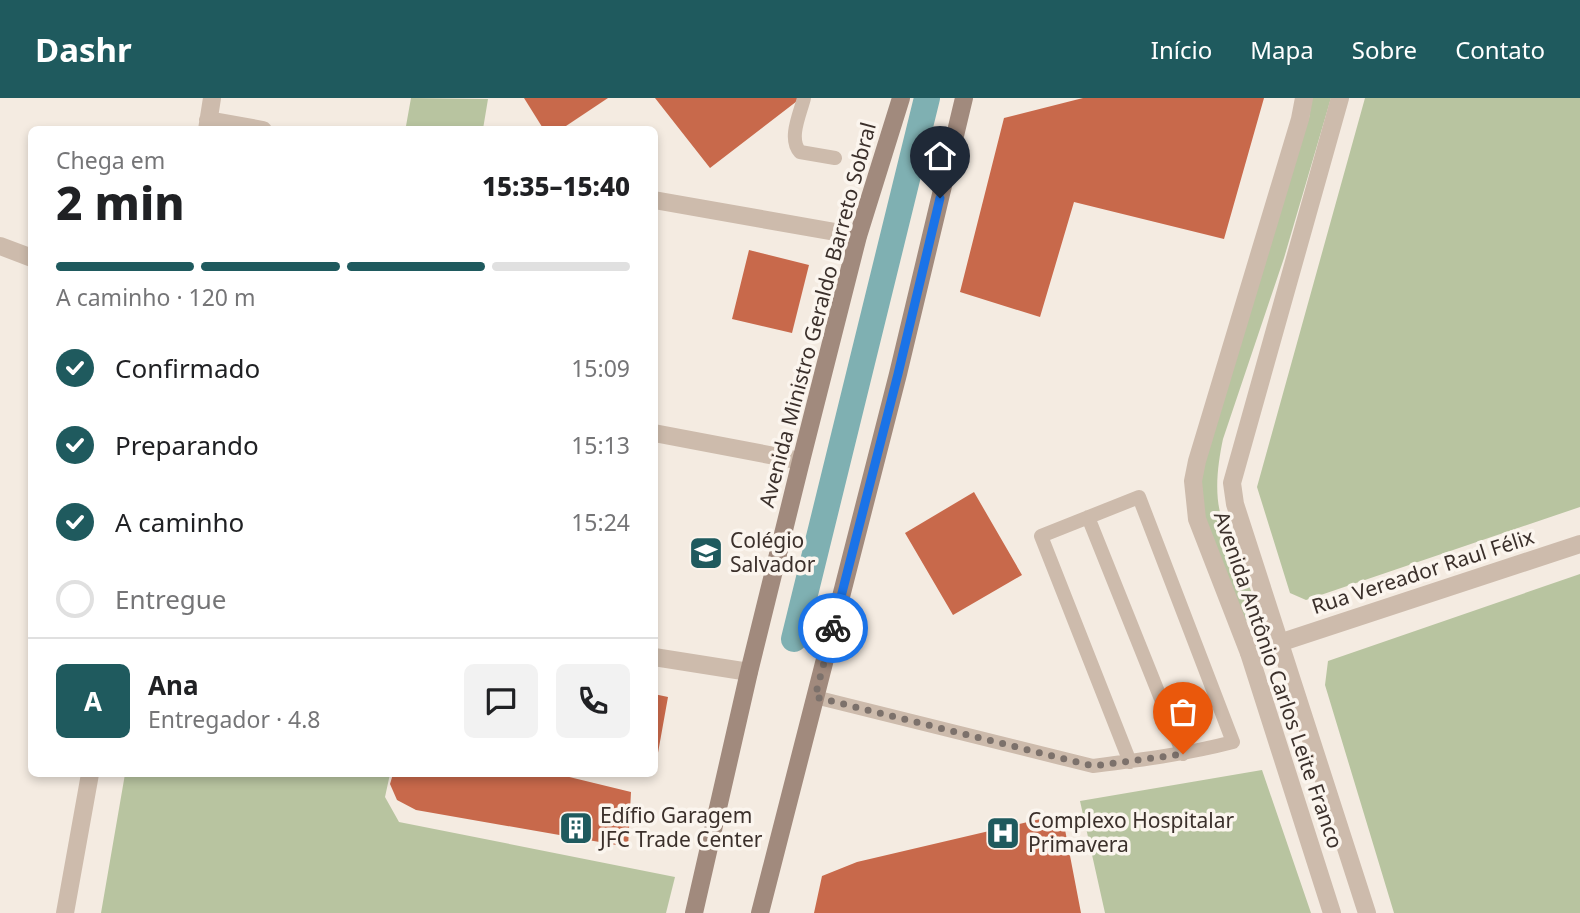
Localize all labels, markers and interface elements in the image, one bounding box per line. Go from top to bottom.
text: Dashr [35,27,132,72]
text: Início [1151,33,1212,66]
text: Mapa [1250,33,1314,66]
text: Sobre [1352,33,1417,66]
text: Contato [1455,33,1545,66]
street label: Avenida Ministro Geraldo Barreto Sobral [752,119,882,510]
pin [910,126,970,198]
icon: home [921,137,959,175]
text: Chega em [56,144,165,176]
text: 15:35–15:40 [482,168,630,204]
text: 2 min [56,171,185,233]
text: A caminho · 120 m [56,281,255,313]
icon: check [56,349,94,387]
text: Confirmado [115,350,260,386]
text: 15:09 [571,352,630,384]
icon: check [56,426,94,464]
text: Preparando [115,427,259,463]
text: 15:13 [571,429,630,461]
icon: check [56,503,94,541]
text: A caminho [115,504,244,540]
text: 15:24 [571,506,630,538]
street label: Avenida Antônio Carlos Leite Franco [1208,507,1350,852]
street label: Rua Vereador Raul Félix [1308,522,1537,620]
place label: Colégio Salvador [730,526,816,578]
school or university icon: Colégio Salvador [687,534,725,572]
text: Entregue [115,581,227,617]
courier [798,593,868,663]
icon: bike [814,609,852,647]
button: chat [464,664,538,738]
button: phone [556,664,630,738]
text: Ana [148,667,198,703]
pin [1153,682,1213,754]
text: A [84,683,102,719]
icon: bag [1164,693,1202,731]
text: Entregador · 4.8 [148,703,321,735]
place label: Edífio Garagem JFC Trade Center [598,801,763,853]
place label: Complexo Hospitalar Primavera [1028,806,1234,858]
building icon: Edífio Garagem JFC Trade Center [557,809,595,847]
hospital icon: Complexo Hospitalar Primavera [984,814,1022,852]

